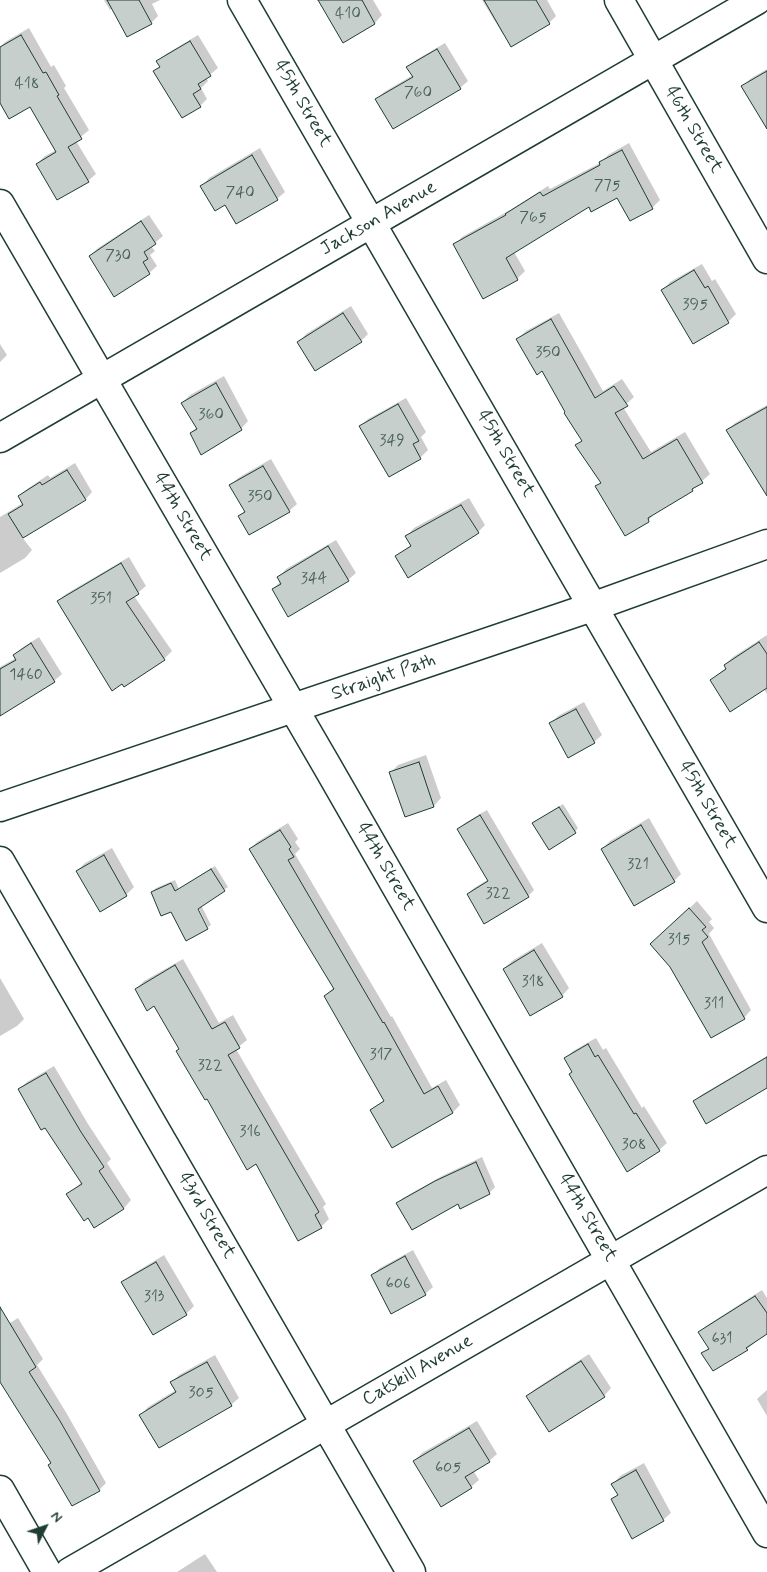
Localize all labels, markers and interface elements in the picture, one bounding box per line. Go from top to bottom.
house number: 410 [335,5,361,25]
street label: 45th Street [268,56,336,152]
house number: 418 [15,75,39,95]
street label: 46th Street [659,82,727,178]
house number: 760 [404,84,432,104]
street label: Jackson Avenue [317,177,441,261]
house number: 775 [594,177,620,197]
house number: 740 [225,184,255,204]
house number: 765 [519,209,547,229]
house number: 730 [105,247,131,267]
house number: 395 [682,296,708,316]
house number: 350 [535,344,561,364]
house number: 360 [198,406,224,426]
street label: 45th Street [471,406,539,502]
house number: 349 [379,432,405,452]
street label: 44th Street [148,469,216,565]
house number: 350 [247,488,273,508]
house number: 344 [301,570,327,590]
house number: 351 [90,590,112,610]
street label: Straight Path [329,649,439,707]
house number: 1460 [9,666,43,686]
street label: 45th Street [673,757,741,853]
street label: 44th Street [351,819,419,915]
house number: 321 [627,856,649,876]
house number: 322 [485,885,511,905]
house number: 315 [667,931,691,951]
house number: 318 [522,973,544,993]
house number: 311 [704,995,724,1015]
house number: 317 [369,1046,393,1066]
house number: 322 [197,1057,223,1077]
house number: 316 [239,1123,261,1143]
house number: 308 [621,1136,647,1156]
street label: 43rd Street [172,1169,240,1263]
street label: 44th Street [553,1170,621,1266]
house number: 606 [386,1275,410,1295]
house number: 313 [144,1288,164,1308]
street label: Catskill Avenue [359,1330,477,1412]
house number: 631 [711,1330,733,1350]
house number: 305 [188,1384,214,1404]
house number: 605 [435,1459,461,1479]
north arrow [20,1502,70,1552]
text: N [46,1508,66,1527]

